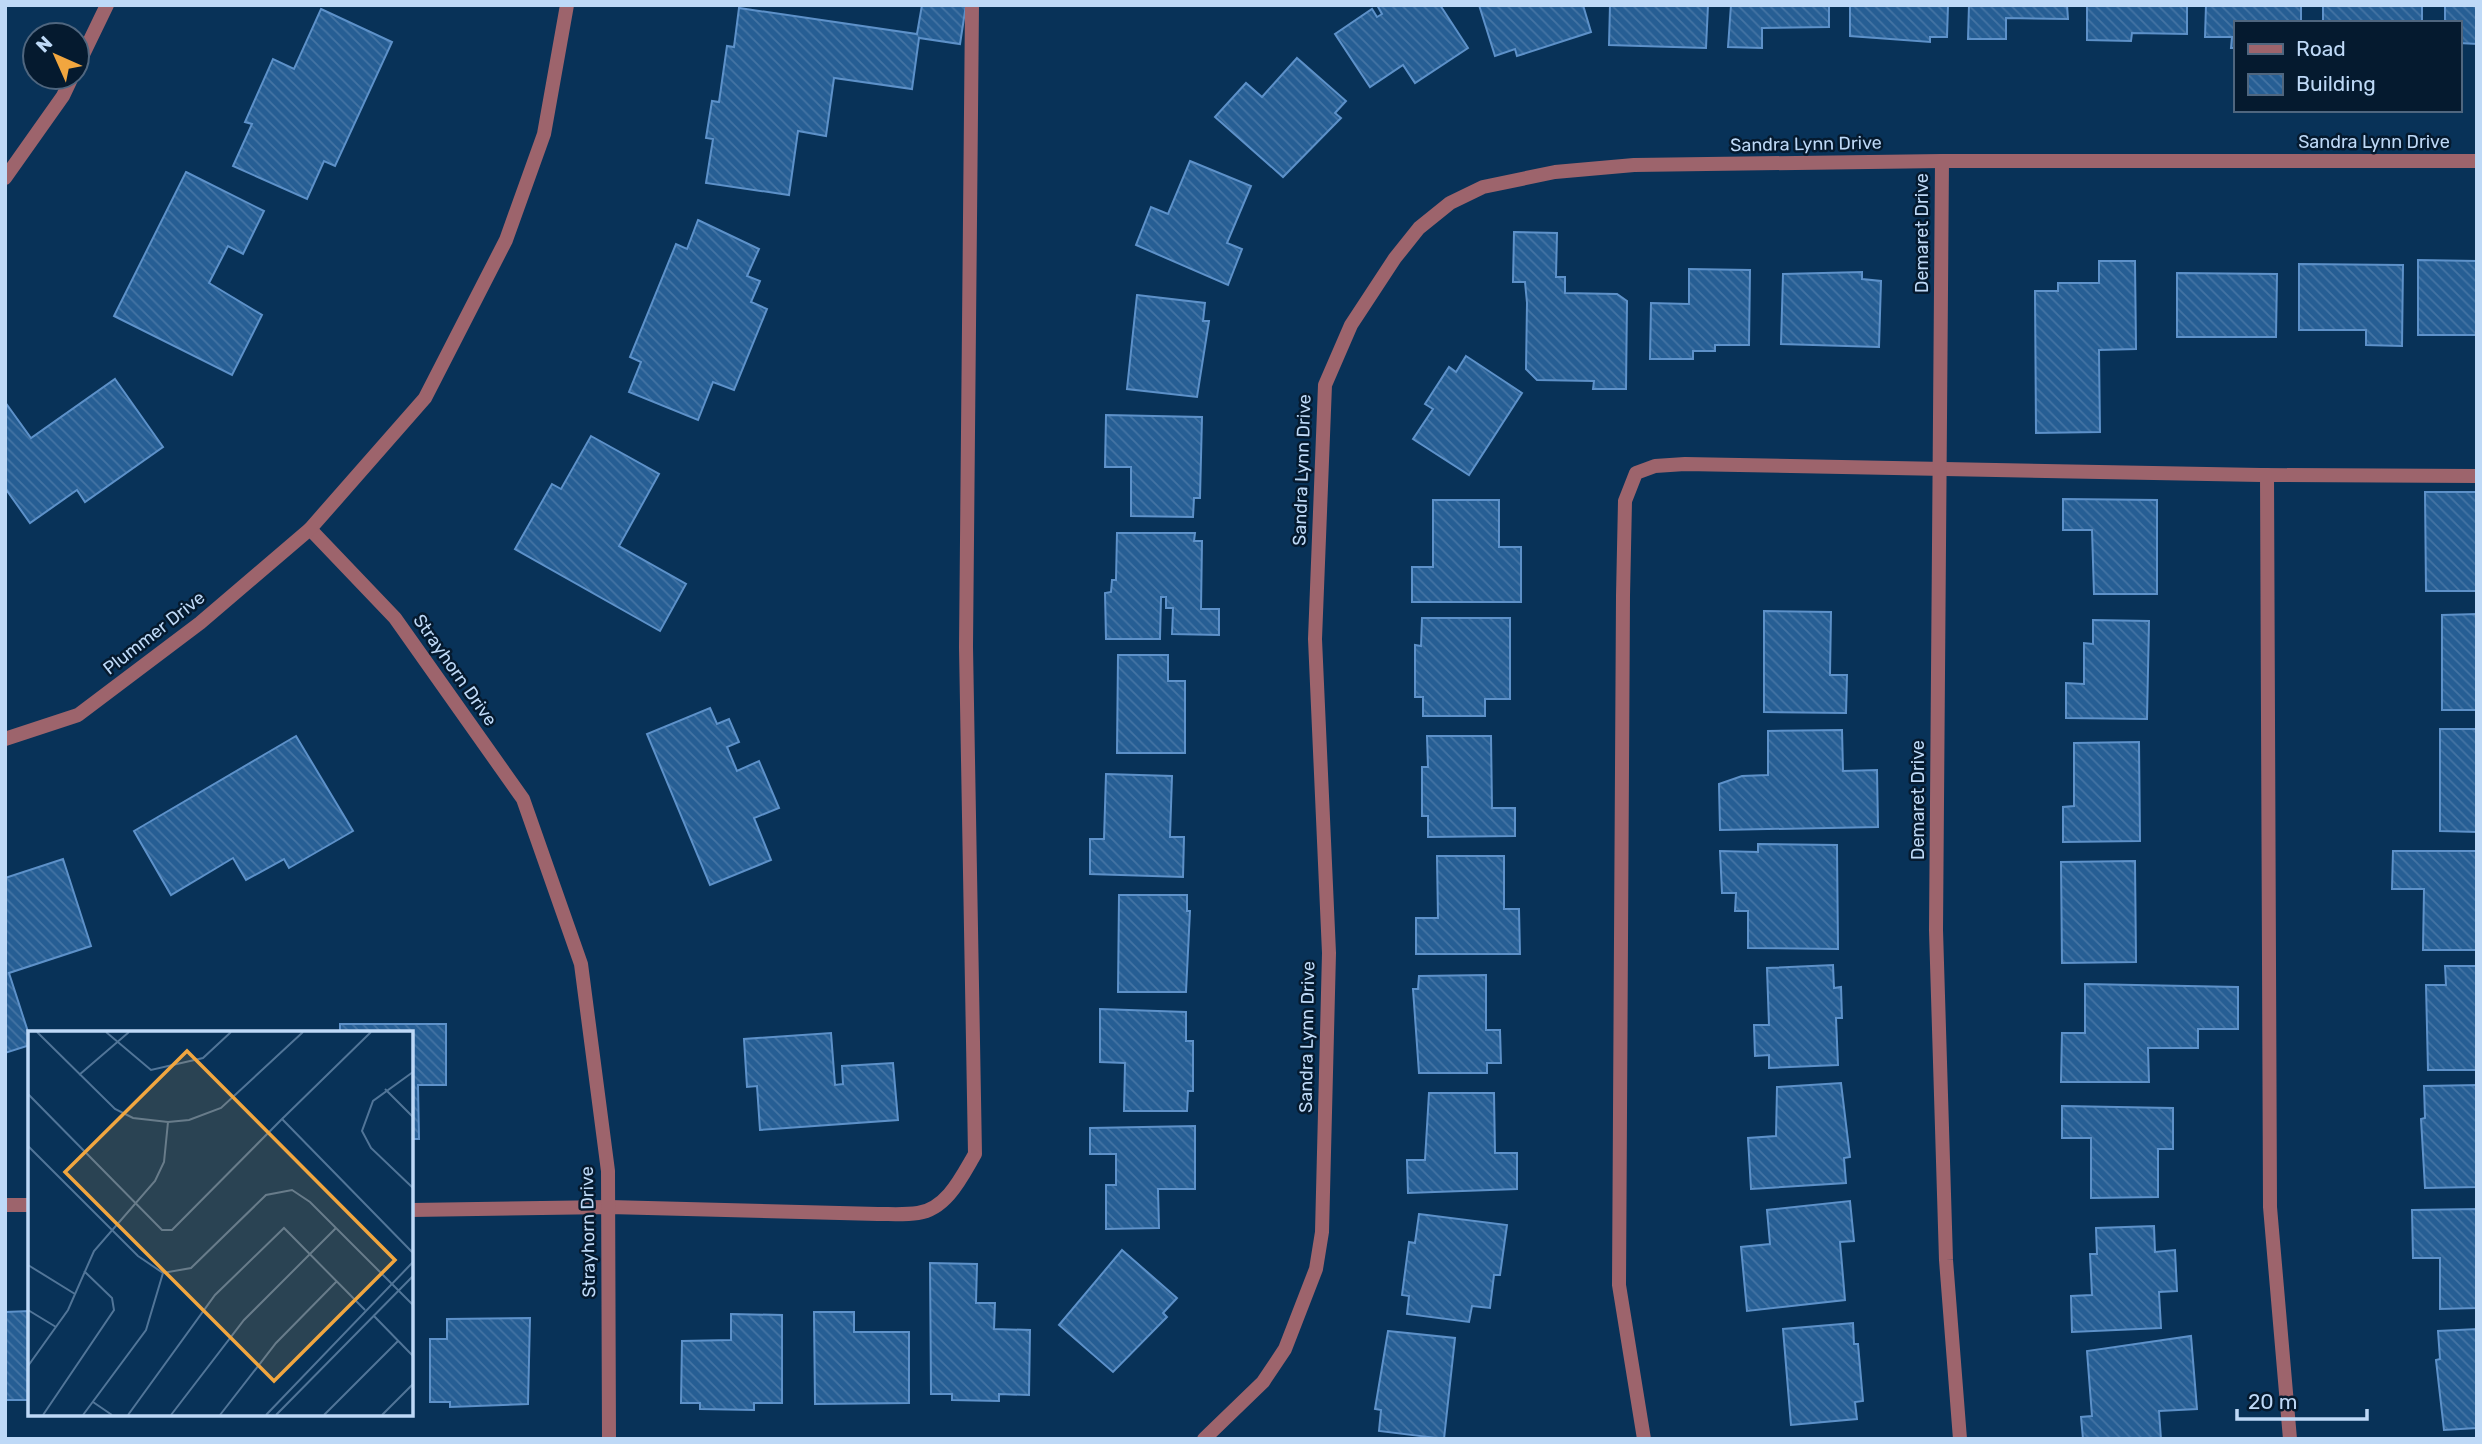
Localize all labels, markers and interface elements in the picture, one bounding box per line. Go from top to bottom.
north arrow [21,21,91,91]
legend [2234,21,2461,112]
text: N [31,31,57,57]
text: Road [2296,36,2346,61]
text: Building [2296,71,2376,96]
street label: Sandra Lynn Drive [2298,131,2450,153]
street label: Sandra Lynn Drive [1730,132,1882,156]
street label: Demaret Drive [1911,173,1933,293]
street label: Sandra Lynn Drive [1288,394,1316,546]
street label: Plummer Drive [99,586,209,680]
street label: Strayhorn Drive [408,610,502,730]
street label: Demaret Drive [1907,740,1929,860]
street label: Sandra Lynn Drive [1295,961,1319,1113]
inset map [28,1031,413,1416]
street label: Strayhorn Drive [576,1166,600,1298]
scale bar [2237,1378,2366,1422]
text: 20 m [2248,1389,2297,1414]

